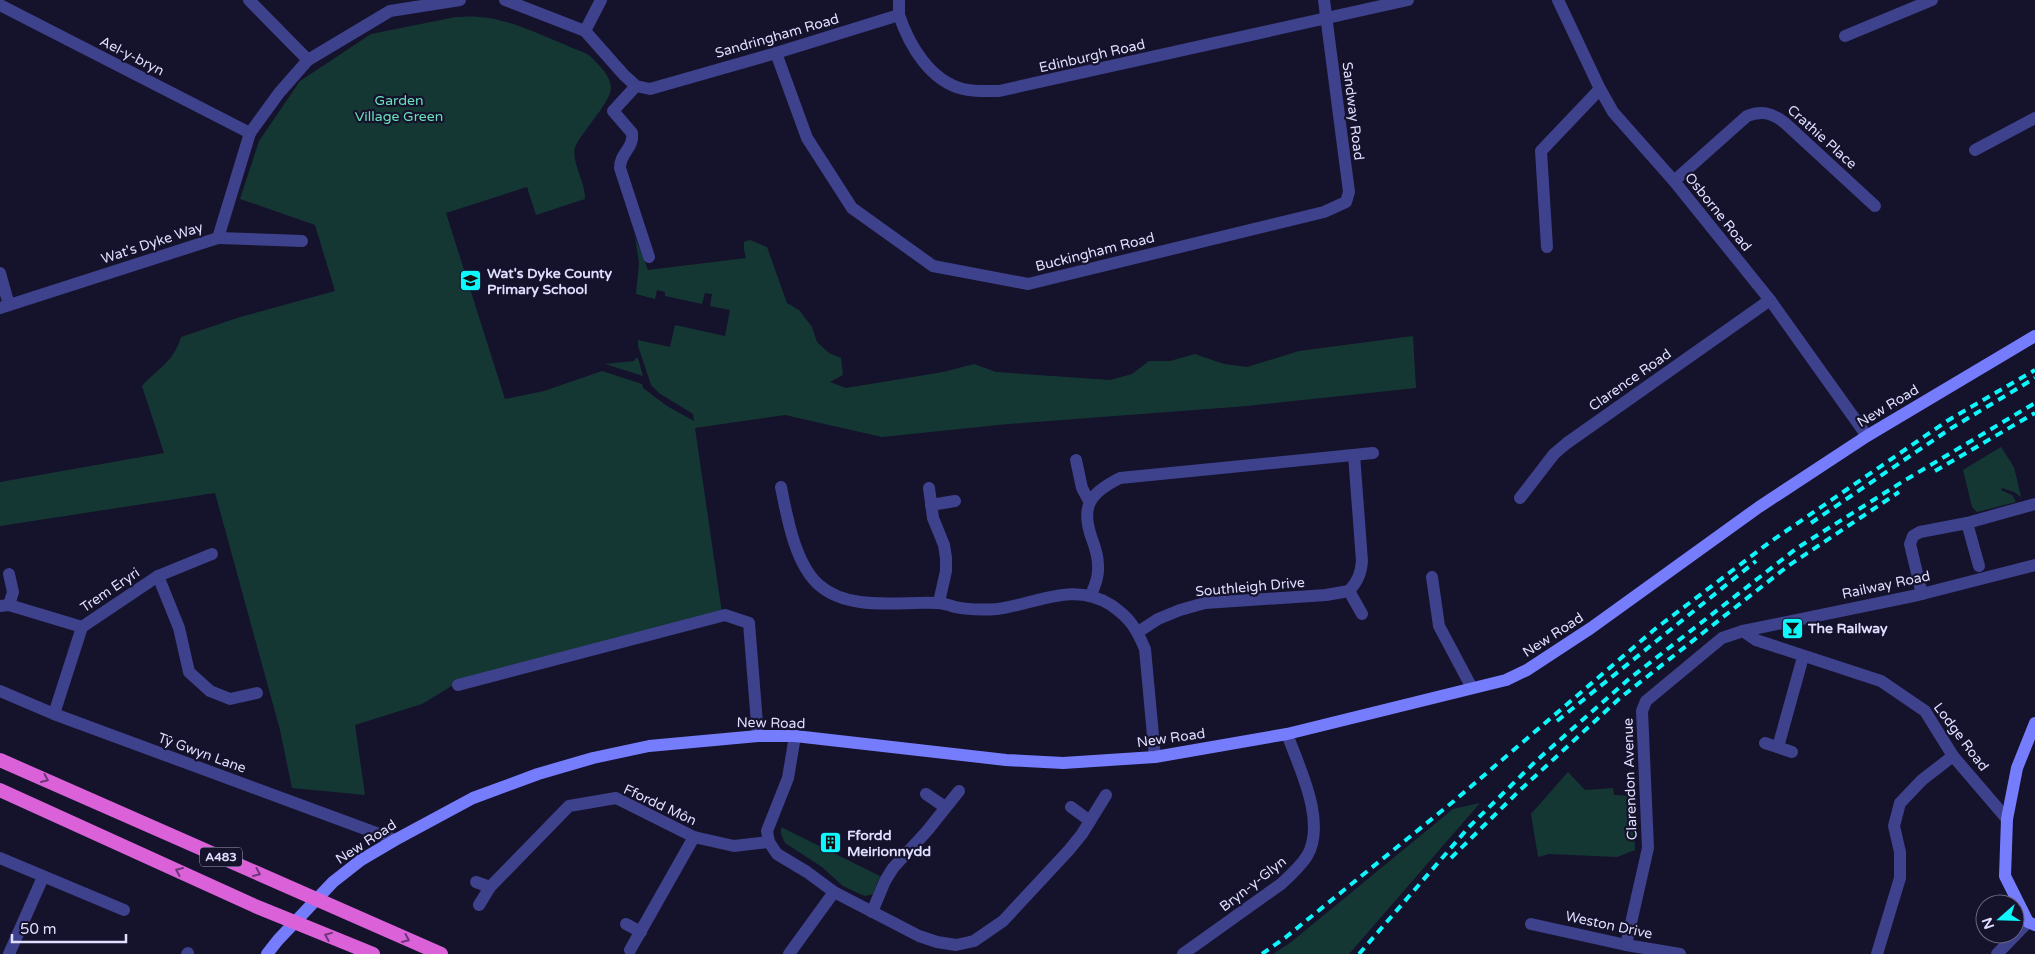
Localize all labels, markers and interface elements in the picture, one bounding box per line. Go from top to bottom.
street label: Sandringham Road [713,10,841,62]
street label: Ael-y-bryn [97,33,167,79]
street label: Edinburgh Road [1037,36,1147,76]
street label: Sandway Road [1339,61,1367,161]
park label: Garden Village Green [355,92,443,125]
street label: Crathie Place [1784,101,1860,173]
street label: Osborne Road [1681,169,1755,255]
street label: Wat's Dyke Way [99,218,206,267]
street label: Buckingham Road [1034,229,1156,275]
place label: Wat's Dyke County Primary School [487,265,612,298]
school or university icon: Wat's Dyke County Primary School [459,269,483,293]
street label: Clarence Road [1585,345,1675,415]
street label: New Road [1854,381,1922,431]
street label: Trem Eryri [77,564,143,616]
street label: Railway Road [1840,567,1932,603]
street label: Southleigh Drive [1195,574,1306,600]
street label: New Road [1520,609,1586,661]
bar icon: The Railway [1780,616,1804,640]
place label: The Railway [1807,620,1888,637]
street label: Lodge Road [1930,700,1992,774]
street label: New Road [736,714,806,732]
street label: Clarendon Avenue [1619,718,1641,840]
street label: New Road [1136,725,1206,751]
street label: Tŷ Gwyn Lane [156,729,248,777]
one-way arrow [40,773,49,784]
street label: Ffordd Môn [621,781,699,829]
street label: New Road [333,816,399,868]
place label: Ffordd Meirionnydd [847,827,931,860]
building icon: Ffordd Meirionnydd [819,831,843,855]
road number: A483 [200,848,242,866]
street label: Bryn-y-Glyn [1216,853,1290,915]
one-way arrow [175,867,184,878]
one-way arrow [252,867,261,878]
north arrow [1975,894,2025,944]
street label: Weston Drive [1564,907,1654,943]
scale bar [12,912,126,944]
text: N [1978,915,1998,931]
text: 50 m [20,920,57,938]
one-way arrow [324,931,333,942]
one-way arrow [401,932,410,943]

